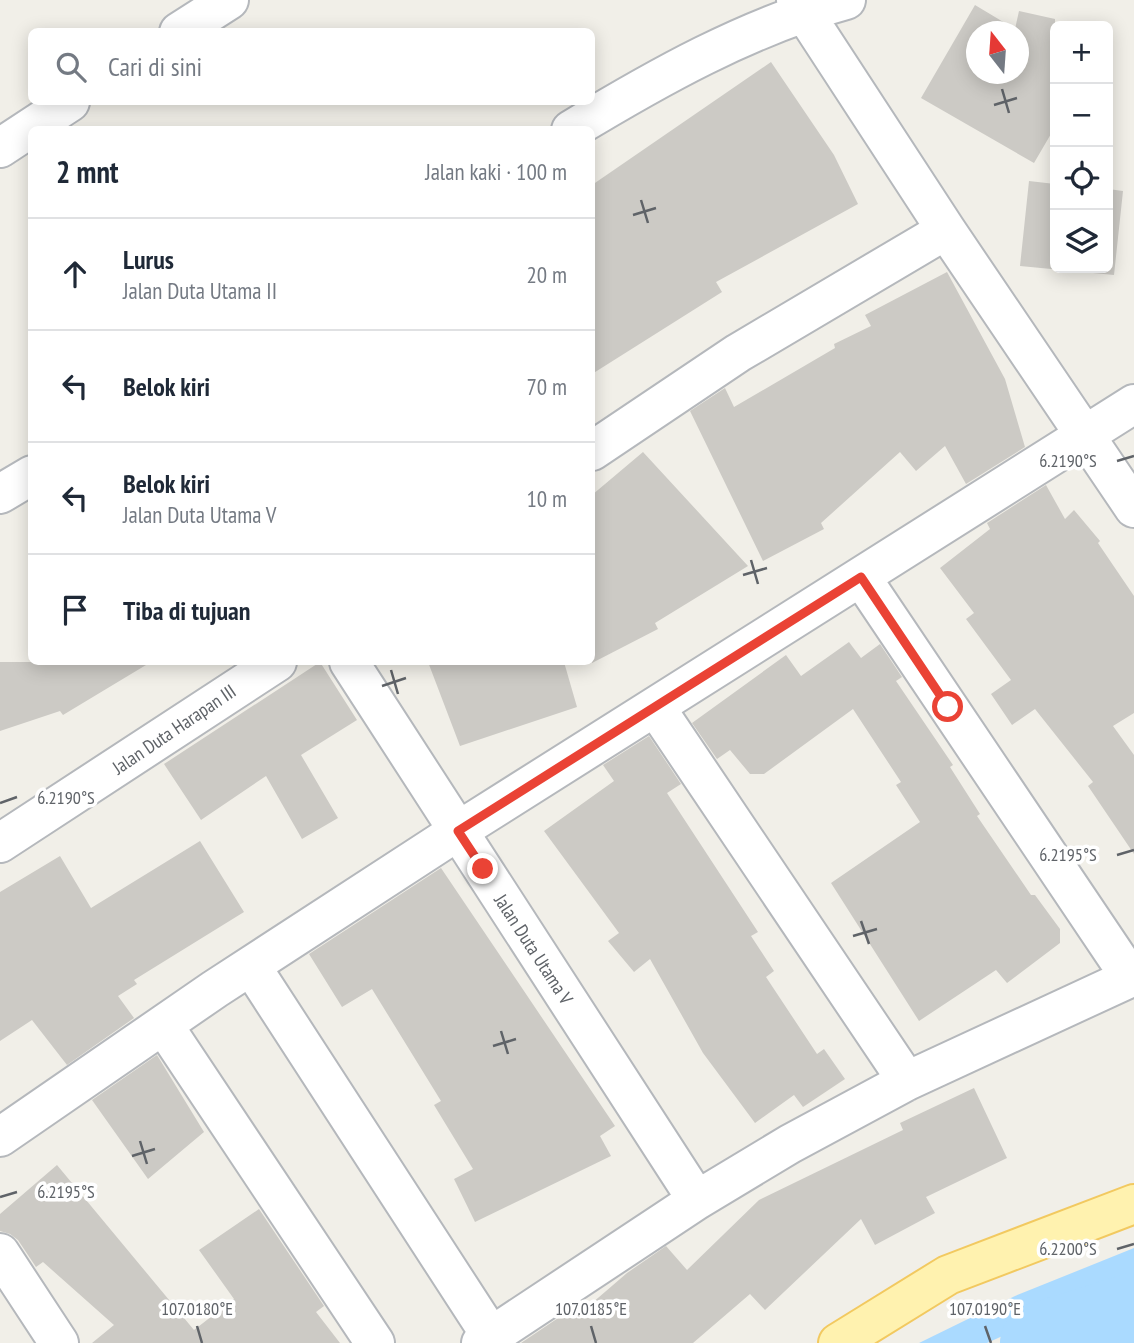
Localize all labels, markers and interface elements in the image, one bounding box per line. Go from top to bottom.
north arrow [966,21,1029,84]
map controls [1050,21,1113,273]
button: + [1050,21,1113,84]
search box [28,28,595,105]
icon: search [52,48,90,86]
text: Cari di sini [108,50,202,83]
button: − [1050,84,1113,147]
button: locate [1050,147,1113,210]
text: 2 mnt [56,152,119,191]
text: Jalan kaki · 100 m [425,157,567,186]
button: layers [1050,210,1113,273]
text: Lurus [123,243,174,276]
icon: ahead [56,255,94,293]
text: 20 m [526,260,567,289]
text: Jalan Duta Utama II [123,276,277,305]
icon: left [56,367,94,405]
text: Belok kiri [123,370,210,403]
text: 70 m [526,372,567,401]
text: 6.2190°S [1039,449,1097,472]
text: Belok kiri [123,467,210,500]
icon: left [56,479,94,517]
text: 10 m [526,484,567,513]
text: Jalan Duta Utama V [123,500,276,529]
icon: arrive [56,591,94,629]
text: Tiba di tujuan [123,594,251,627]
street label: Jalan Duta Harapan III [107,679,240,780]
route start [932,691,963,722]
text: 6.2190°S [37,786,95,809]
text: 6.2195°S [1039,843,1097,866]
route end [467,853,498,884]
street label: Jalan Duta Utama V [489,888,579,1009]
text: 6.2195°S [37,1180,95,1203]
text: 6.2200°S [1039,1237,1097,1260]
text: 107.0180°E [161,1297,233,1320]
text: 107.0185°E [555,1297,627,1320]
text: 107.0190°E [949,1297,1021,1320]

